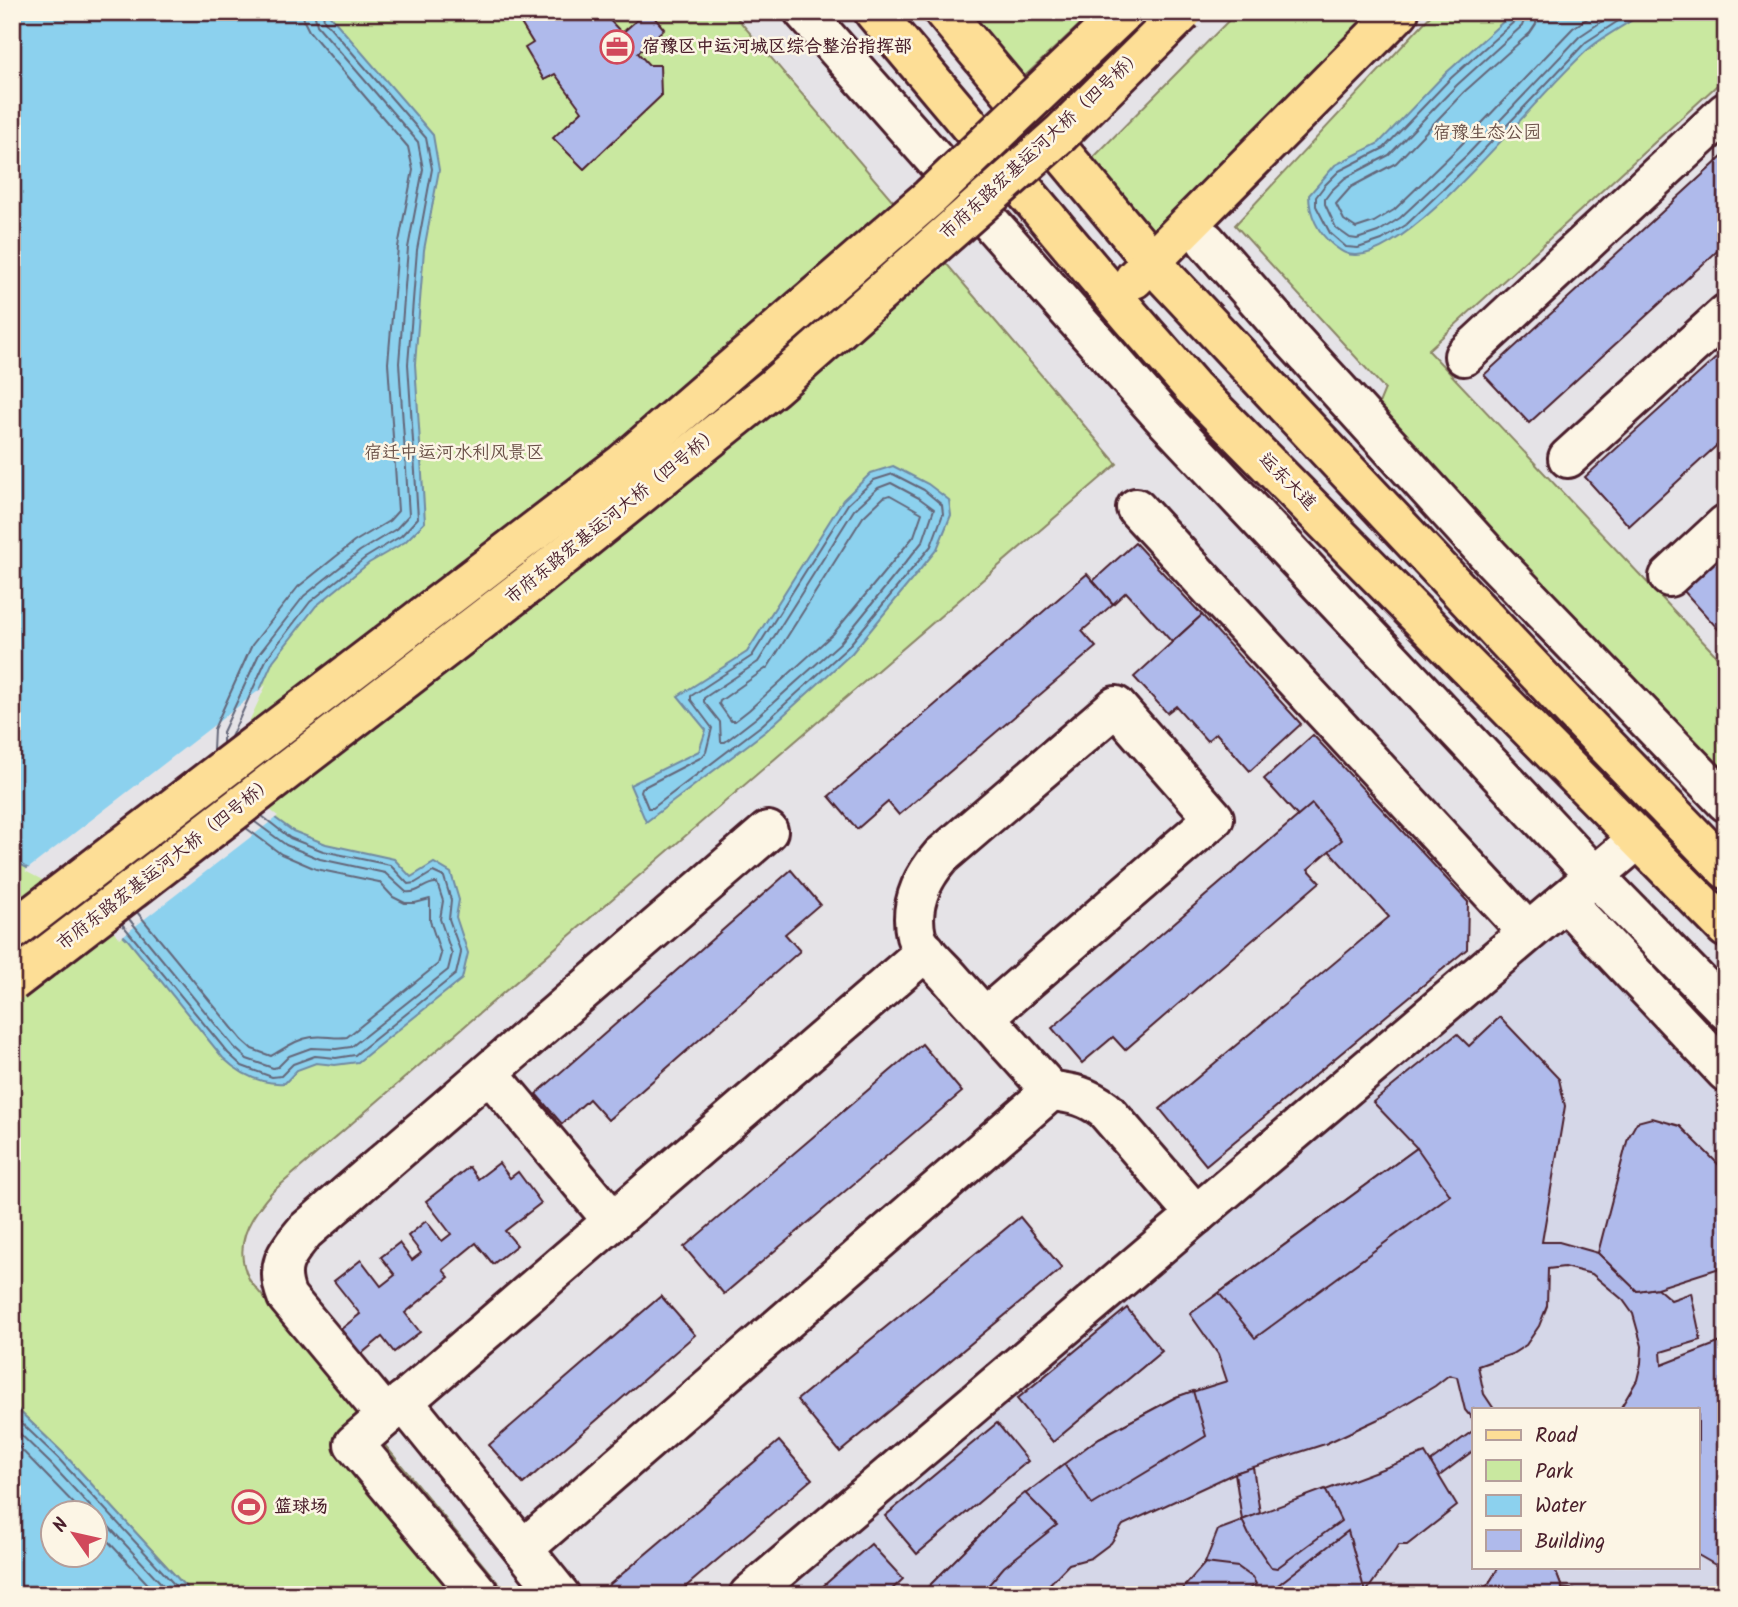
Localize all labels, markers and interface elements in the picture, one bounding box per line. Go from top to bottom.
office icon: 宿豫区中运河城区综合整治指挥部 [598,28,636,66]
place label: 宿豫区中运河城区综合整治指挥部 [642,33,912,62]
street label: 市府东路宏基运河大桥（四号桥） [933,42,1151,248]
park label: 宿豫生态公园 [1433,119,1541,148]
street label: 市府东路宏基运河大桥（四号桥） [499,420,727,612]
park label: 宿迁中运河水利风景区 [364,439,544,468]
street label: 运东大道 [1251,446,1323,518]
street label: 市府东路宏基运河大桥（四号桥） [51,769,281,959]
legend [1472,1408,1700,1568]
text: Road [1535,1420,1578,1453]
text: Park [1535,1456,1573,1489]
sports icon: 篮球场 [230,1488,268,1526]
text: Water [1535,1490,1587,1523]
place label: 篮球场 [274,1493,328,1522]
north arrow [38,1498,108,1568]
text: N [46,1512,77,1539]
text: Building [1535,1526,1605,1559]

